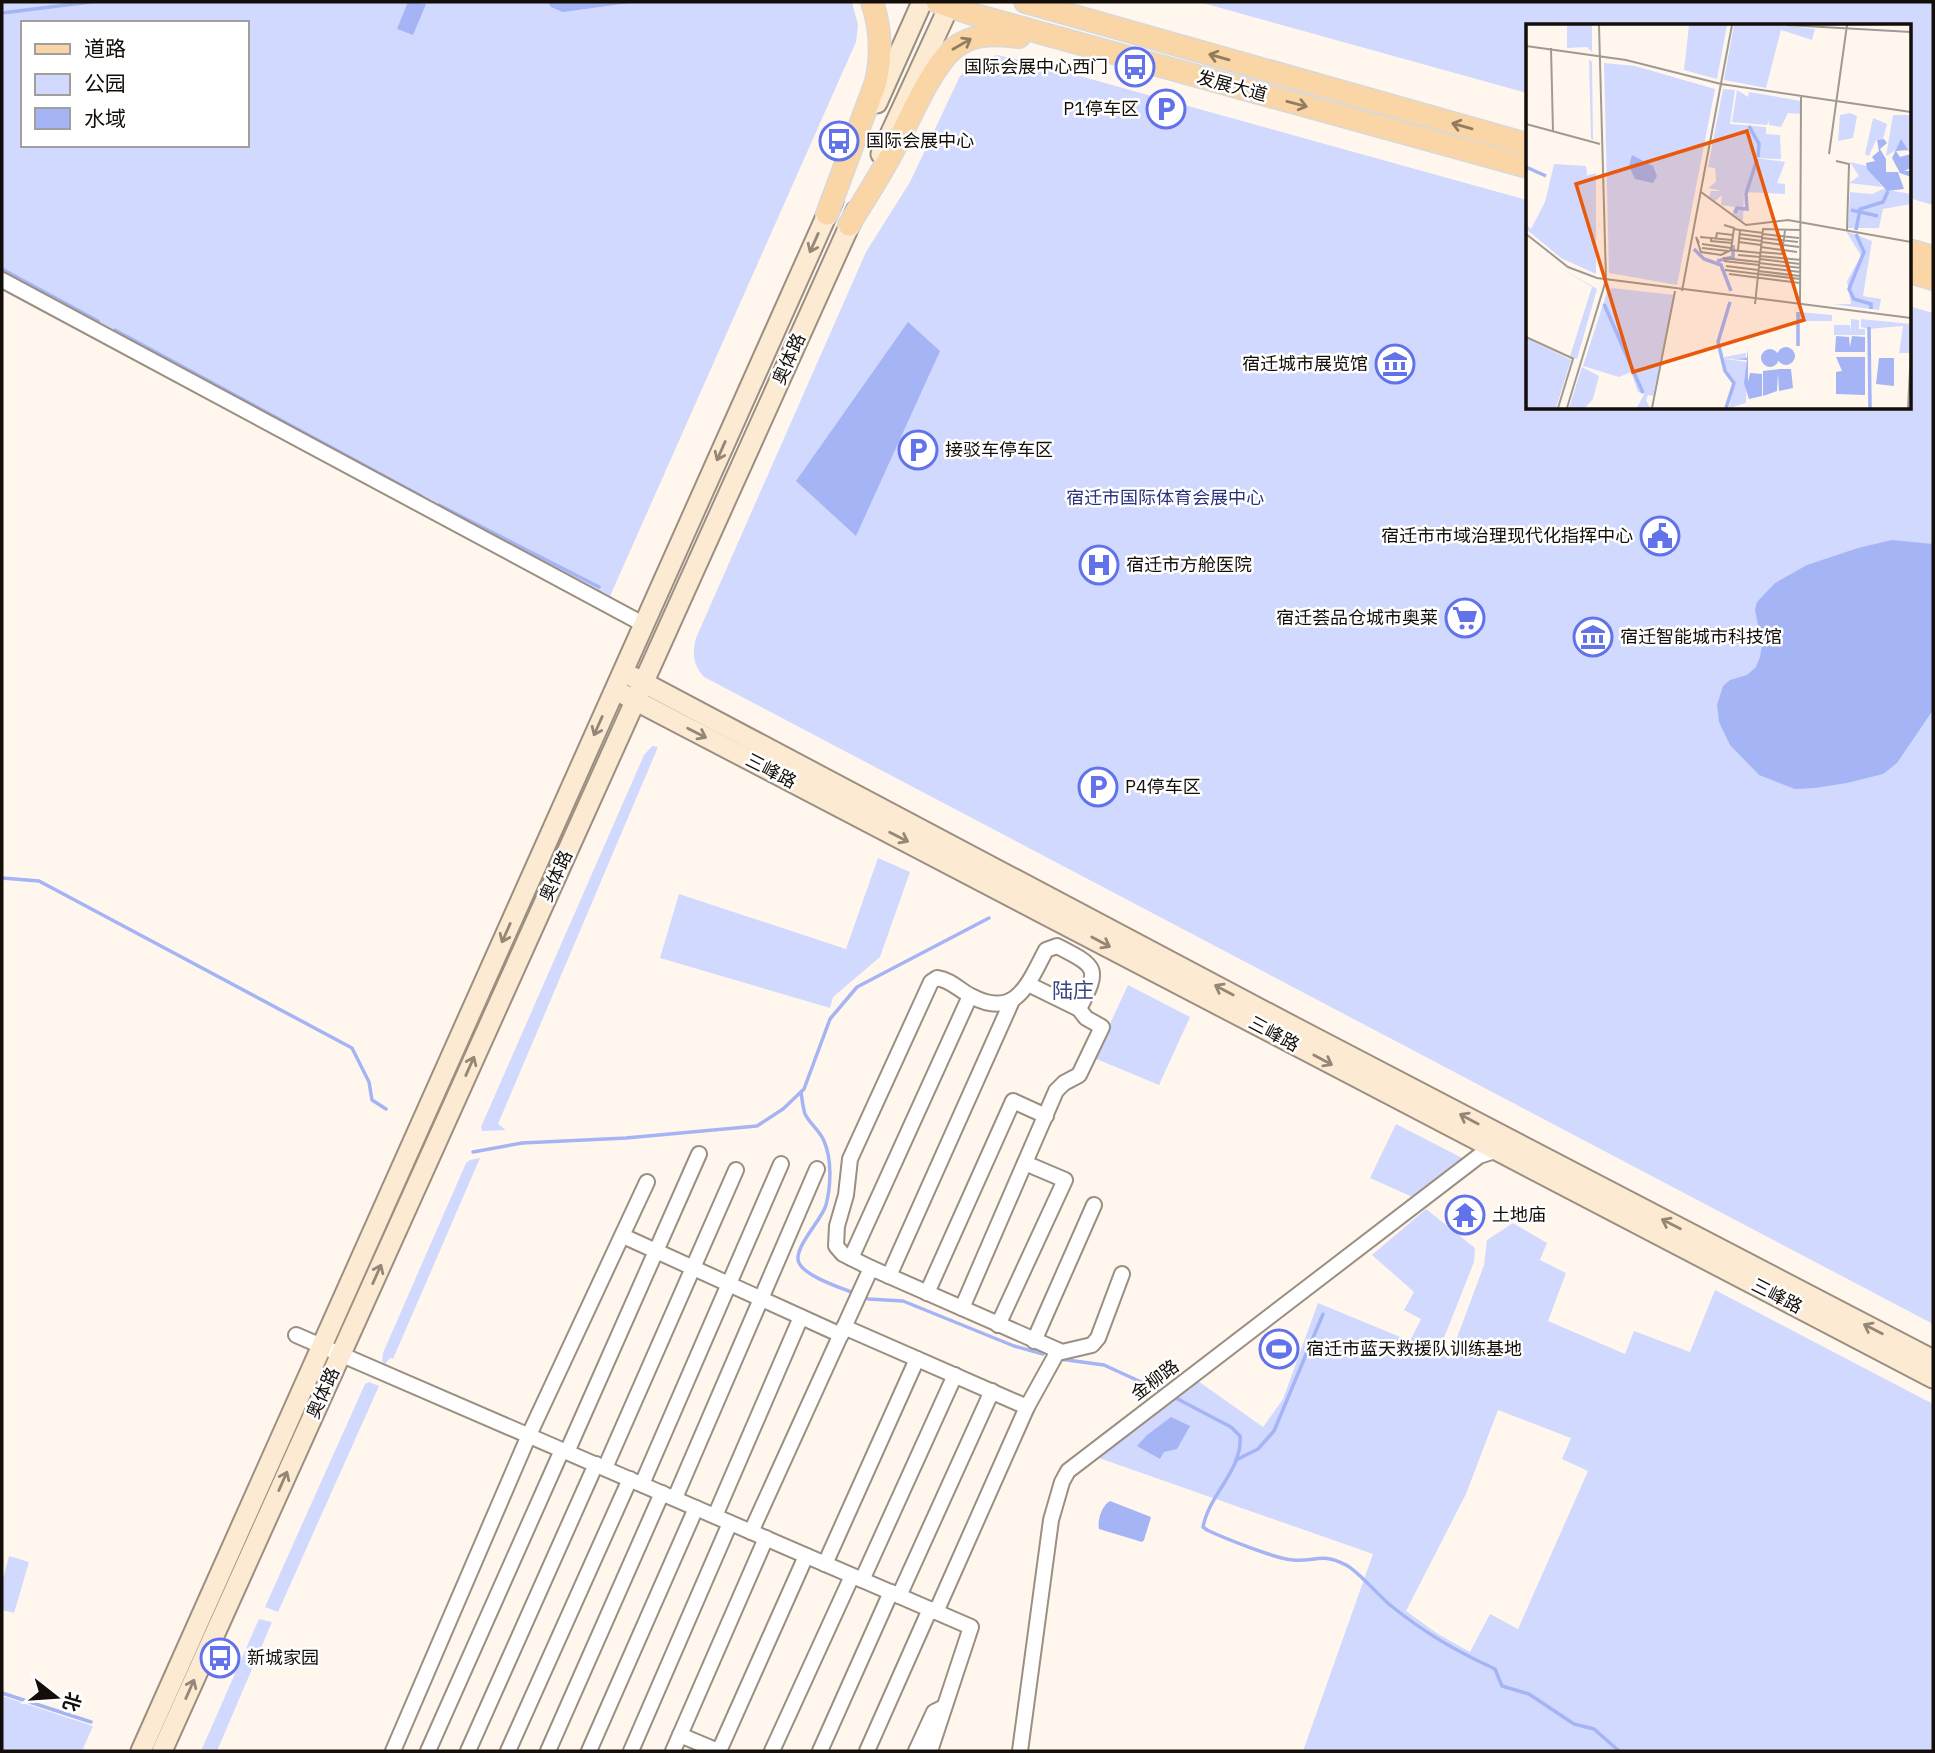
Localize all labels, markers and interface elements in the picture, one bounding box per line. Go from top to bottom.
legend [21,21,248,147]
inset map [1526,24,1910,410]
text: 道路 [84,34,126,62]
one-way arrow [952,37,972,51]
bus stop icon: 国际会展中心西门 [1114,46,1156,88]
one-way arrow [1208,50,1231,63]
place label: 国际会展中心西门 [964,55,1108,78]
street label: 发展大道 [1194,65,1270,106]
text: 公园 [84,69,126,97]
parking icon: P1停车区 [1145,88,1187,130]
place label: P1停车区 [1063,97,1139,120]
one-way arrow [1286,98,1308,111]
text: 水域 [84,104,126,132]
one-way arrow [1451,119,1473,132]
bus stop icon: 国际会展中心 [818,120,860,162]
place label: 国际会展中心 [866,129,974,152]
one-way arrow [807,232,820,253]
street label: 奥体路 [767,329,810,388]
museum icon: 宿迁城市展览馆 [1374,343,1416,385]
place label: 宿迁城市展览馆 [1242,352,1368,375]
parking icon: 接驳车停车区 [897,429,939,471]
place label: 接驳车停车区 [945,438,1053,461]
one-way arrow [714,440,727,461]
park label: 宿迁市国际体育会展中心 [1066,486,1264,509]
public building icon: 宿迁市市域治理现代化指挥中心 [1639,515,1681,557]
place label: 宿迁市市域治理现代化指挥中心 [1381,524,1633,547]
hospital icon: 宿迁市方舱医院 [1078,544,1120,586]
place label: 宿迁市方舱医院 [1126,553,1252,576]
supermarket icon: 宿迁荟品仓城市奥莱 [1444,597,1486,639]
place label: 宿迁荟品仓城市奥莱 [1276,606,1438,629]
museum icon: 宿迁智能城市科技馆 [1572,616,1614,658]
place label: 宿迁智能城市科技馆 [1620,625,1782,648]
one-way arrow [591,714,604,736]
one-way arrow [686,726,707,740]
street label: 三峰路 [742,748,801,793]
parking icon: P4停车区 [1077,766,1119,808]
place label: P4停车区 [1125,775,1201,798]
one-way arrow [888,831,909,844]
street label: 奥体路 [534,846,577,905]
one-way arrow [499,922,512,944]
one-way arrow [1090,935,1110,949]
district label: 陆庄 [1052,976,1094,1004]
one-way arrow [1214,983,1235,997]
street label: 三峰路 [1245,1011,1303,1056]
one-way arrow [1313,1053,1333,1067]
one-way arrow [464,1056,477,1078]
one-way arrow [1459,1112,1480,1125]
temple icon: 土地庙 [1444,1194,1486,1236]
place label: 土地庙 [1492,1203,1546,1226]
one-way arrow [1661,1217,1682,1230]
one-way arrow [371,1264,384,1285]
street label: 三峰路 [1748,1273,1807,1318]
one-way arrow [1863,1321,1884,1335]
sports icon: 宿迁市蓝天救援队训练基地 [1258,1328,1300,1370]
place label: 宿迁市蓝天救援队训练基地 [1306,1337,1522,1360]
street label: 金柳路 [1126,1354,1183,1405]
street label: 奥体路 [301,1363,344,1422]
one-way arrow [277,1471,290,1492]
bus stop icon: 新城家园 [199,1637,241,1679]
place label: 新城家园 [247,1646,319,1669]
north arrow [21,1662,91,1732]
one-way arrow [184,1679,197,1700]
text: 北 [58,1689,87,1715]

